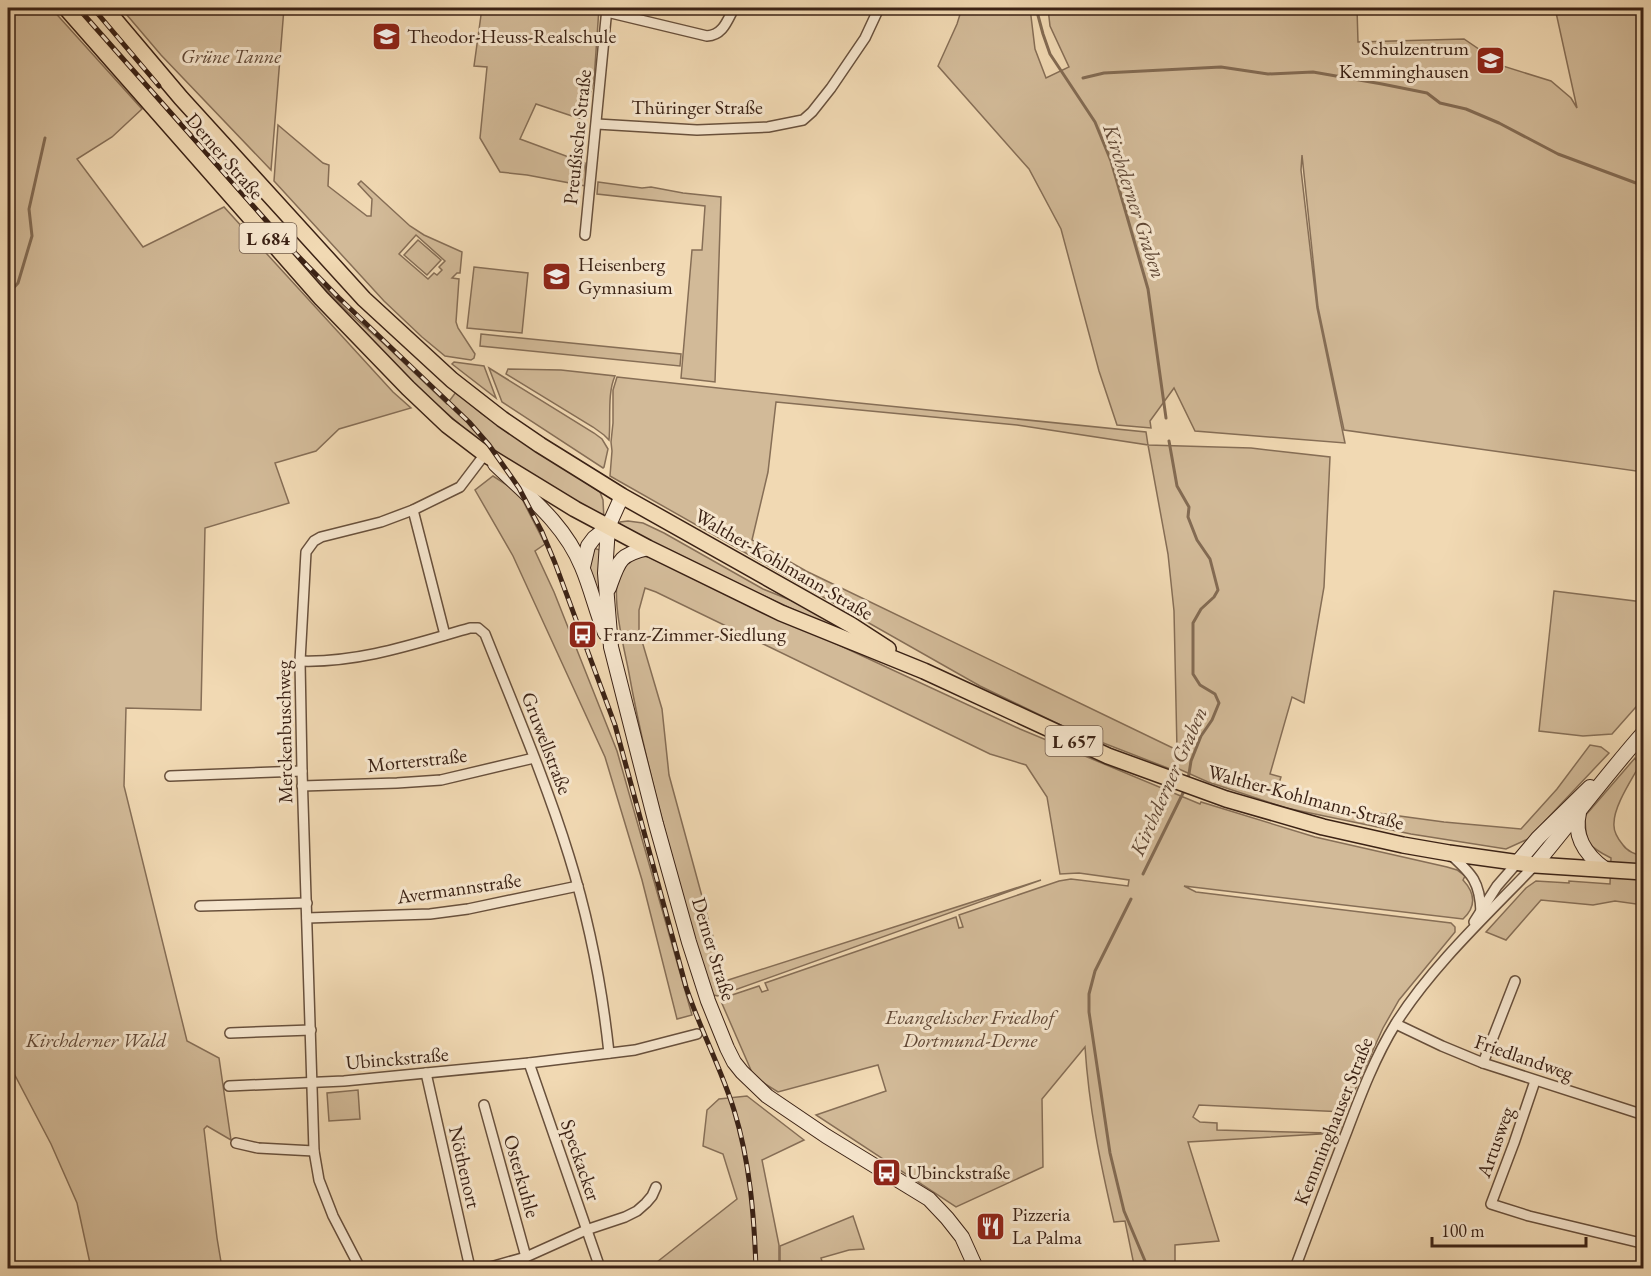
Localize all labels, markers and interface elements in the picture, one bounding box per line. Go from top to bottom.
school or university icon: Theodor-Heuss-Realschule [370,20,402,52]
place label: Theodor-Heuss-Realschule [407,23,616,49]
place label: Schulzentrum Kemminghausen [1339,35,1469,84]
park label: Grüne Tanne [181,43,281,69]
school or university icon: Schulzentrum Kemminghausen [1474,44,1506,76]
street label: Preußische Straße [557,68,597,206]
street label: Thüringer Straße [631,94,763,120]
street label: Derner Straße [180,107,270,205]
water label: Kirchderner Graben [1097,120,1173,281]
road number: L 684 [240,223,296,253]
place label: Heisenberg Gymnasium [578,251,673,300]
school or university icon: Heisenberg Gymnasium [541,260,573,292]
street label: Walther-Kohlmann-Straße [690,502,878,626]
bus stop icon: Franz-Zimmer-Siedlung [566,618,598,650]
place label: Franz-Zimmer-Siedlung [603,621,786,647]
street label: Merckenbuschweg [270,660,298,804]
street label: Gruwellstraße [516,688,579,798]
water label: Kirchderner Graben [1123,702,1213,861]
road number: L 657 [1046,726,1102,756]
street label: Morterstraße [366,742,468,778]
street label: Walther-Kohlmann-Straße [1205,758,1407,836]
street label: Avermannstraße [394,866,523,910]
street label: Derner Straße [686,894,742,1004]
park label: Evangelischer Friedhof Dortmund-Derne [884,1004,1059,1053]
park label: Kirchderner Wald [25,1027,167,1053]
street label: Friedlandweg [1471,1028,1577,1086]
street label: Kemminghauser Straße [1287,1033,1379,1209]
street label: Ubinckstraße [344,1041,450,1075]
street label: Artusweg [1470,1103,1520,1182]
street label: Speckacker [555,1116,607,1205]
street label: Nöthenort [443,1123,487,1211]
street label: Osterkuhle [498,1131,546,1221]
bus stop icon: Ubinckstraße [870,1156,902,1188]
place label: Ubinckstraße [907,1159,1011,1185]
place label: Pizzeria La Palma [1012,1201,1082,1250]
restaurant icon: Pizzeria La Palma [975,1210,1007,1242]
scale bar [1432,1210,1586,1248]
text: 100 m [1441,1219,1485,1242]

